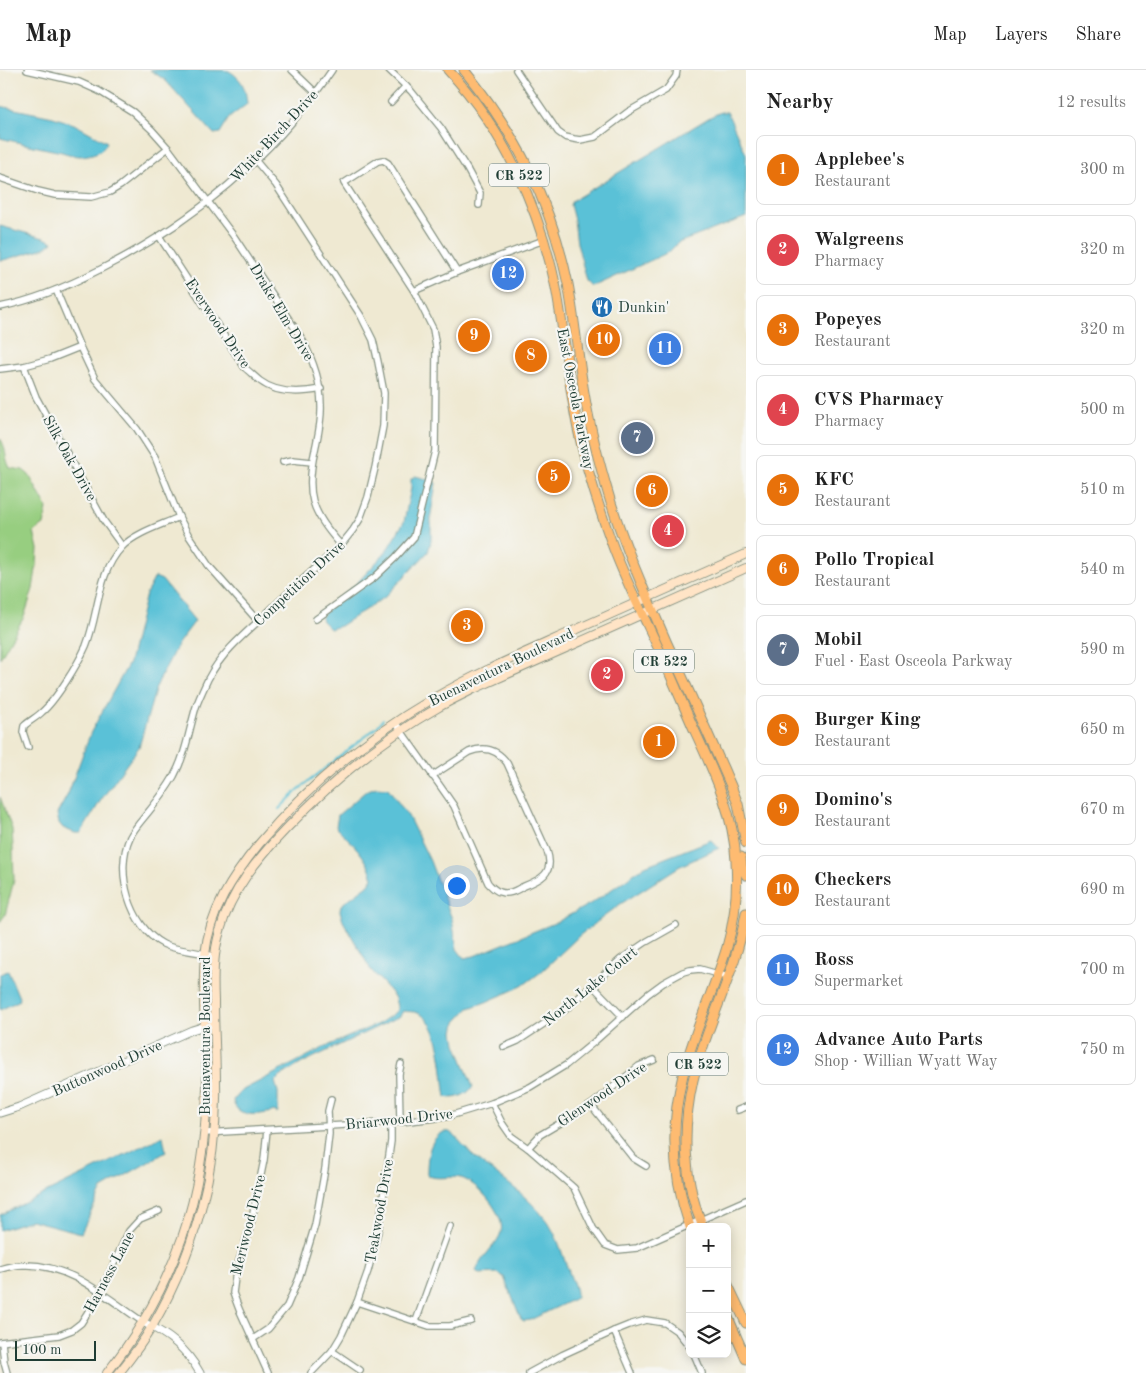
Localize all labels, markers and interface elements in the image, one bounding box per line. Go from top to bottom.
text: Map [25,23,72,47]
text: Map [933,26,967,44]
text: Layers [995,26,1047,44]
text: Share [1075,26,1121,44]
street label: White Birch Drive [229,88,322,186]
text: Nearby [766,92,834,113]
text: 12 results [1057,95,1126,111]
text: Applebee's [814,151,905,170]
text: 1 [778,162,788,178]
text: 300 m [1080,162,1125,178]
road number: CR 522 [489,164,549,186]
text: Restaurant [814,174,891,190]
text: Walgreens [814,231,904,250]
text: 2 [778,242,788,258]
text: 320 m [1080,242,1125,258]
text: Pharmacy [814,254,884,270]
pin: 12 [492,255,524,293]
street label: Drake Elm Drive [246,261,316,364]
street label: Everwood Drive [181,276,252,371]
restaurant icon: Dunkin' [590,295,614,319]
place label: Dunkin' [618,301,669,316]
text: Popeyes [814,311,881,330]
pin: 9 [458,317,490,355]
pin: 10 [588,321,620,359]
text: 3 [778,322,788,338]
text: 320 m [1080,322,1125,338]
street label: East Osceola Parkway [553,327,596,472]
pin: 11 [649,330,681,368]
text: Restaurant [814,334,891,350]
pin: 8 [515,337,547,375]
text: CVS Pharmacy [814,391,944,410]
text: 4 [778,402,788,418]
text: 500 m [1080,402,1125,418]
street label: Silk Oak Drive [39,413,98,504]
text: Pharmacy [814,414,884,430]
pin: 7 [621,419,653,457]
pin: 5 [538,458,570,496]
text: KFC [814,471,854,490]
pin: 6 [636,472,668,510]
text: 5 [778,482,788,498]
text: 510 m [1080,482,1125,498]
text: Restaurant [814,494,891,510]
pin: 4 [652,512,684,550]
street label: Competition Drive [252,538,349,630]
text: Pollo Tropical [814,551,934,570]
text: 6 [778,562,788,578]
text: 540 m [1080,562,1125,578]
text: Restaurant [814,574,891,590]
pin: 3 [451,607,483,645]
street label: Buenaventura Boulevard [427,627,577,710]
text: Mobil [814,631,862,650]
text: 7 [778,642,788,658]
text: 590 m [1080,642,1125,658]
road number: CR 522 [634,650,694,672]
text: Fuel · East Osceola Parkway [814,654,1013,670]
pin: 2 [591,656,623,694]
text: Burger King [814,711,921,730]
text: 8 [778,722,788,738]
text: 650 m [1080,722,1125,738]
pin: 1 [643,723,675,761]
text: Restaurant [814,734,891,750]
text: Domino's [814,791,892,810]
text: 9 [778,802,788,818]
text: 670 m [1080,802,1125,818]
text: Restaurant [814,814,891,830]
text: Checkers [814,871,891,890]
your location [444,873,470,899]
text: 10 [774,882,792,898]
text: 690 m [1080,882,1125,898]
text: Restaurant [814,894,891,910]
street label: North Lake Court [541,945,641,1029]
text: Ross [814,951,854,970]
street label: Buenaventura Boulevard [199,956,214,1116]
text: 11 [774,962,792,978]
text: 700 m [1080,962,1125,978]
text: Supermarket [814,974,903,990]
text: Advance Auto Parts [814,1031,983,1050]
street label: Buttonwood Drive [51,1038,165,1100]
text: 12 [774,1042,792,1058]
text: 750 m [1080,1042,1125,1058]
road number: CR 522 [668,1052,728,1076]
text: Shop · Willian Wyatt Way [814,1054,998,1070]
street label: Glenwood Drive [556,1060,650,1130]
street label: Briarwood Drive [345,1107,454,1134]
street label: Teakwood Drive [364,1158,397,1265]
street label: Meriwood Drive [230,1173,269,1277]
map controls [686,1223,731,1358]
button: + [686,1223,731,1268]
street label: Harness Lane [83,1229,138,1316]
button: − [686,1268,731,1313]
button: layers [686,1313,731,1358]
scale bar [15,1338,96,1361]
text: 100 m [22,1343,61,1357]

